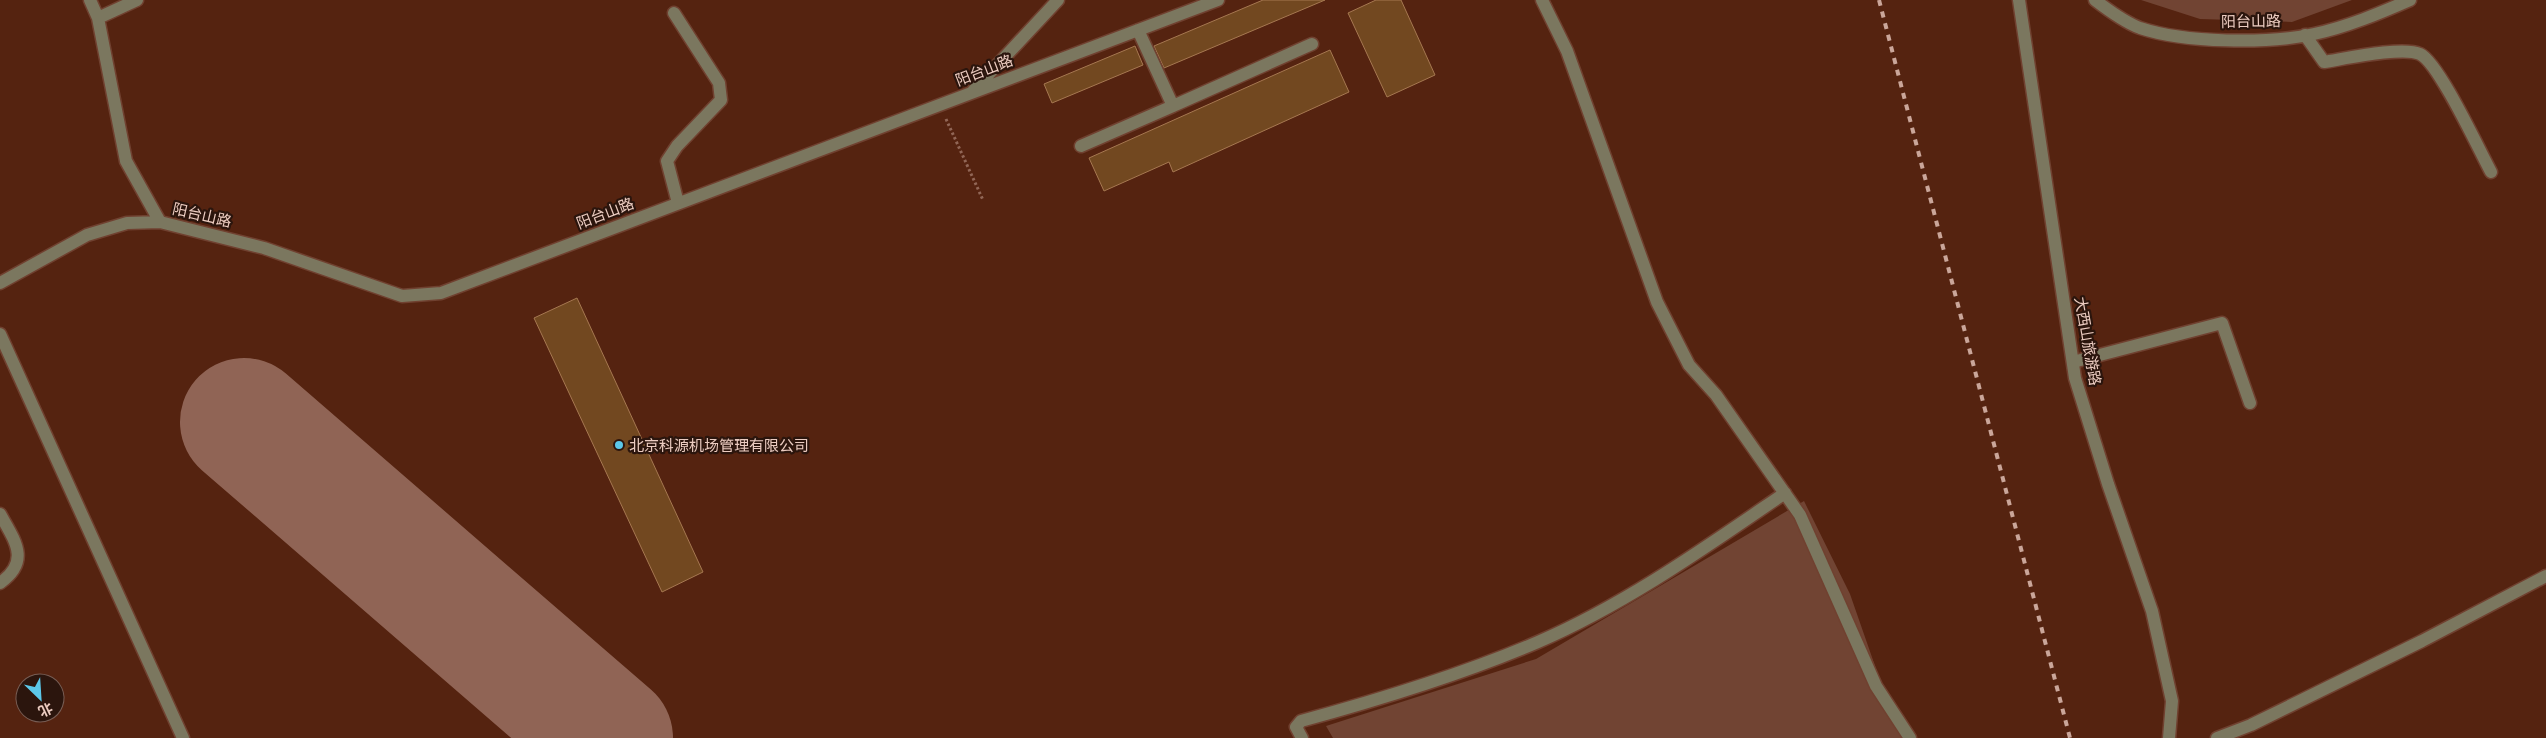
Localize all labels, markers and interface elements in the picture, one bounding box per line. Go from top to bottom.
street label: 阳台山路 [2221,11,2281,31]
street label: 阳台山路 [953,50,1015,90]
street label: 阳台山路 [574,193,636,233]
street label: 阳台山路 [171,199,233,231]
street label: 大西山旅游路 [2071,295,2105,387]
place label: 北京科源机场管理有限公司 [629,436,809,455]
marker: 北京科源机场管理有限公司 [613,439,625,451]
north arrow [15,673,65,723]
text: 北 [35,699,56,721]

